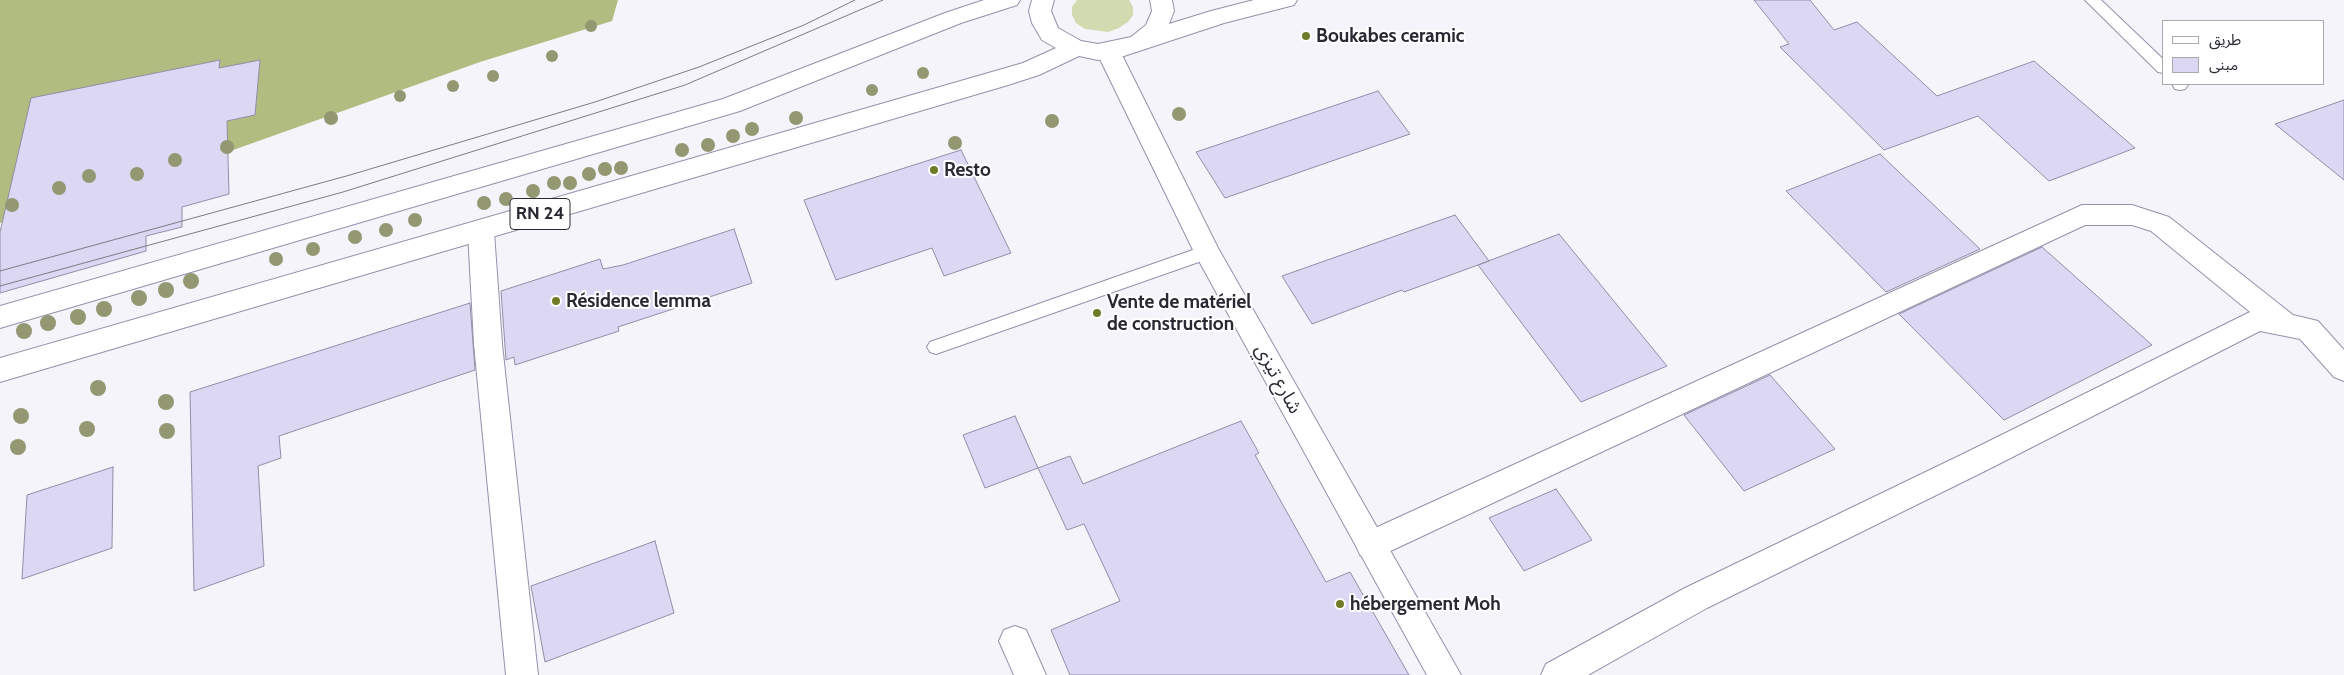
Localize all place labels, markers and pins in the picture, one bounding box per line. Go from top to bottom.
place label: Boukabes ceramic [1316,25,1464,47]
marker: Boukabes ceramic [1300,30,1312,42]
place label: Resto [944,159,991,181]
marker: Resto [928,164,940,176]
place label: Résidence lemma [566,290,711,312]
place label: Vente de matériel de construction [1107,291,1251,335]
marker: Résidence lemma [550,295,562,307]
marker: Vente de matériel de construction [1091,307,1103,319]
place label: hébergement Moh [1350,593,1501,615]
marker: hébergement Moh [1334,598,1346,610]

